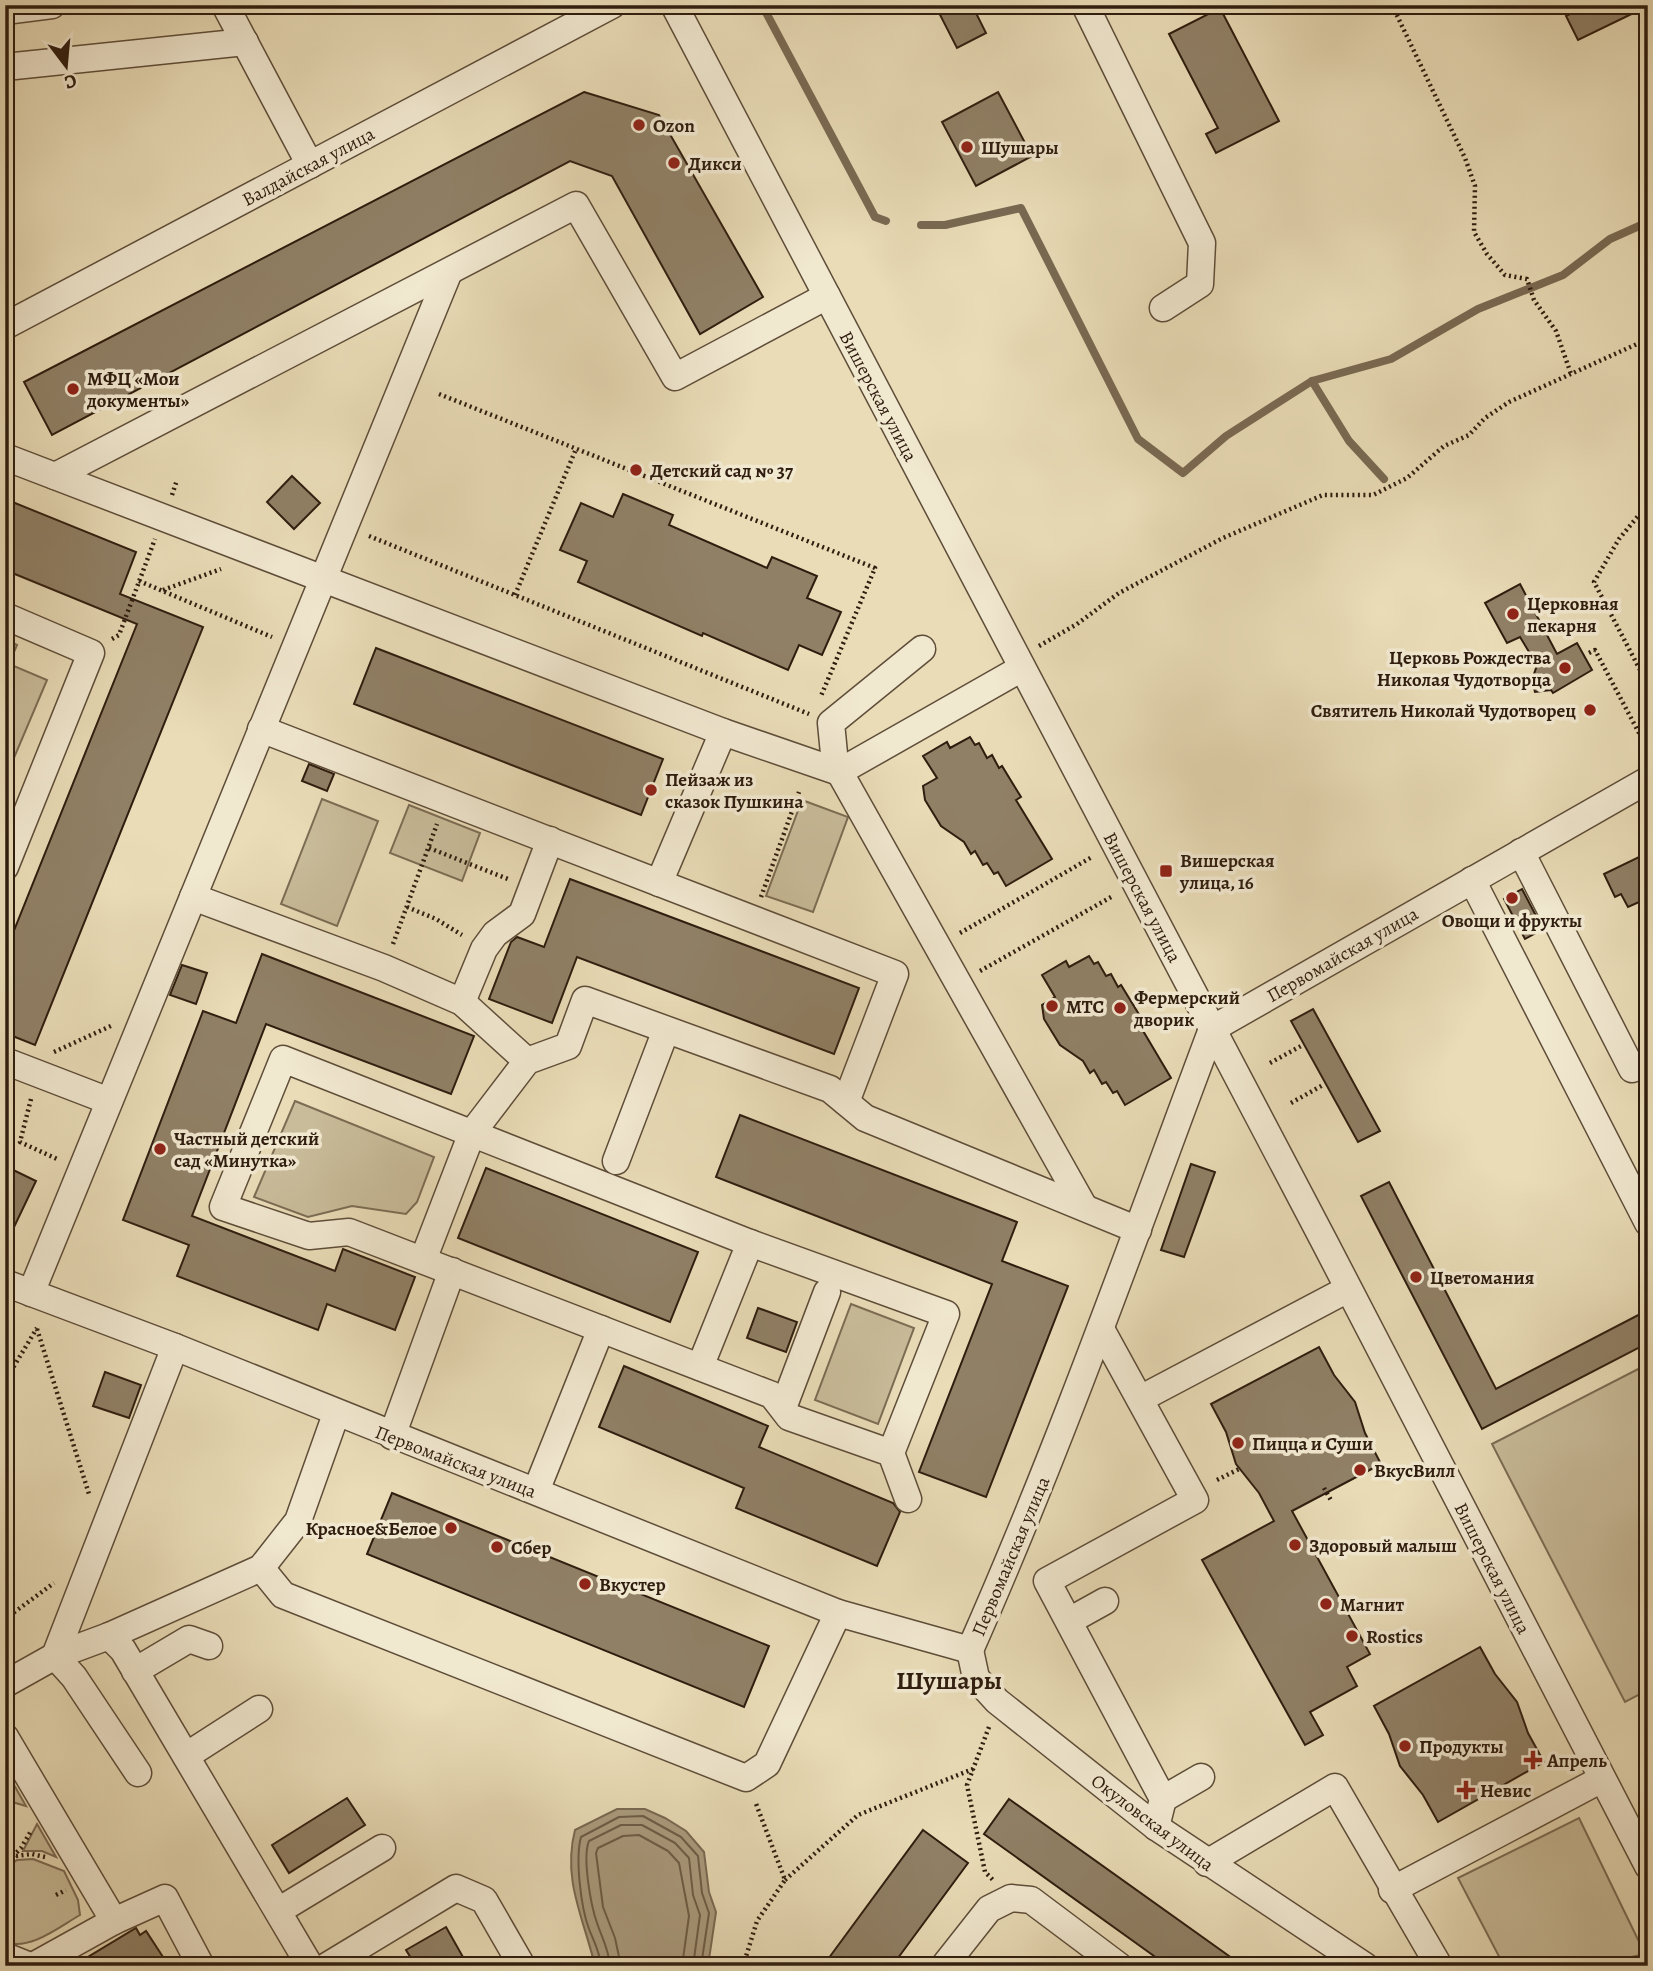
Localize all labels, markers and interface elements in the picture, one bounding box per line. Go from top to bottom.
north arrow [32,32,102,102]
text: С [61,67,80,95]
place label: Ozon [653,113,695,139]
marker: Ozon [631,117,647,133]
street label: Валдайская улица [238,121,380,213]
place label: Шушары [981,135,1059,161]
marker: Шушары [959,139,975,155]
place label: Дикси [688,151,742,177]
marker: Дикси [666,155,682,171]
street label: Вишерская улица [833,327,924,467]
place label: МФЦ «Мои документы» [86,366,190,414]
marker: МФЦ «Мои документы» [65,381,81,397]
place label: Детский сад № 37 [650,458,794,484]
marker: Детский сад № 37 [628,462,644,478]
place label: Церковная пекарня [1527,591,1619,639]
marker: Церковная пекарня [1505,606,1521,622]
place label: Церковь Рождества Николая Чудотворца [1377,645,1552,693]
marker: Церковь Рождества Николая Чудотворца [1557,660,1573,676]
place label: Святитель Николай Чудотворец [1311,698,1576,724]
marker: Святитель Николай Чудотворец [1582,702,1598,718]
place label: Пейзаж из сказок Пушкина [665,767,804,815]
marker: Пейзаж из сказок Пушкина [643,782,659,798]
street label: Вишерская улица [1097,828,1188,968]
place label: Вишерская улица, 16 [1179,848,1275,896]
marker: Вишерская улица, 16 [1158,863,1174,879]
marker: Овощи и фрукты [1504,890,1520,906]
street label: Первомайская улица [1262,901,1423,1009]
place label: Овощи и фрукты [1442,908,1582,934]
place label: Фермерский дворик [1133,985,1240,1033]
place label: МТС [1066,994,1104,1020]
marker: МТС [1044,998,1060,1014]
marker: Фермерский дворик [1112,1000,1128,1016]
place label: Частный детский сад «Минутка» [174,1126,319,1174]
marker: Частный детский сад «Минутка» [152,1141,168,1157]
place label: Цветомания [1430,1265,1534,1291]
marker: Цветомания [1408,1269,1424,1285]
street label: Первомайская улица [371,1419,540,1505]
place label: Пицца и Суши [1252,1431,1373,1457]
marker: Пицца и Суши [1230,1435,1246,1451]
place label: ВкусВилл [1374,1458,1455,1484]
marker: ВкусВилл [1352,1462,1368,1478]
street label: Первомайская улица [966,1472,1056,1640]
street label: Вишерская улица [1448,1498,1537,1639]
place label: Красное&Белое [305,1516,437,1542]
marker: Красное&Белое [443,1520,459,1536]
place label: Здоровый малыш [1309,1533,1457,1559]
place label: Сбер [511,1535,551,1561]
marker: Здоровый малыш [1287,1537,1303,1553]
marker: Сбер [489,1539,505,1555]
place label: Вкустер [599,1572,666,1598]
marker: Вкустер [577,1576,593,1592]
place label: Магнит [1340,1592,1405,1618]
marker: Магнит [1318,1596,1334,1612]
place label: Rostics [1366,1624,1423,1650]
marker: Rostics [1344,1628,1360,1644]
district label: Шушары [896,1663,1002,1698]
place label: Продукты [1419,1734,1504,1760]
marker: Продукты [1397,1738,1413,1754]
place label: Апрель [1546,1748,1607,1774]
marker: Апрель [1525,1752,1541,1768]
street label: Окуловская улица [1086,1768,1219,1878]
place label: Невис [1480,1778,1531,1804]
marker: Невис [1458,1782,1474,1798]

